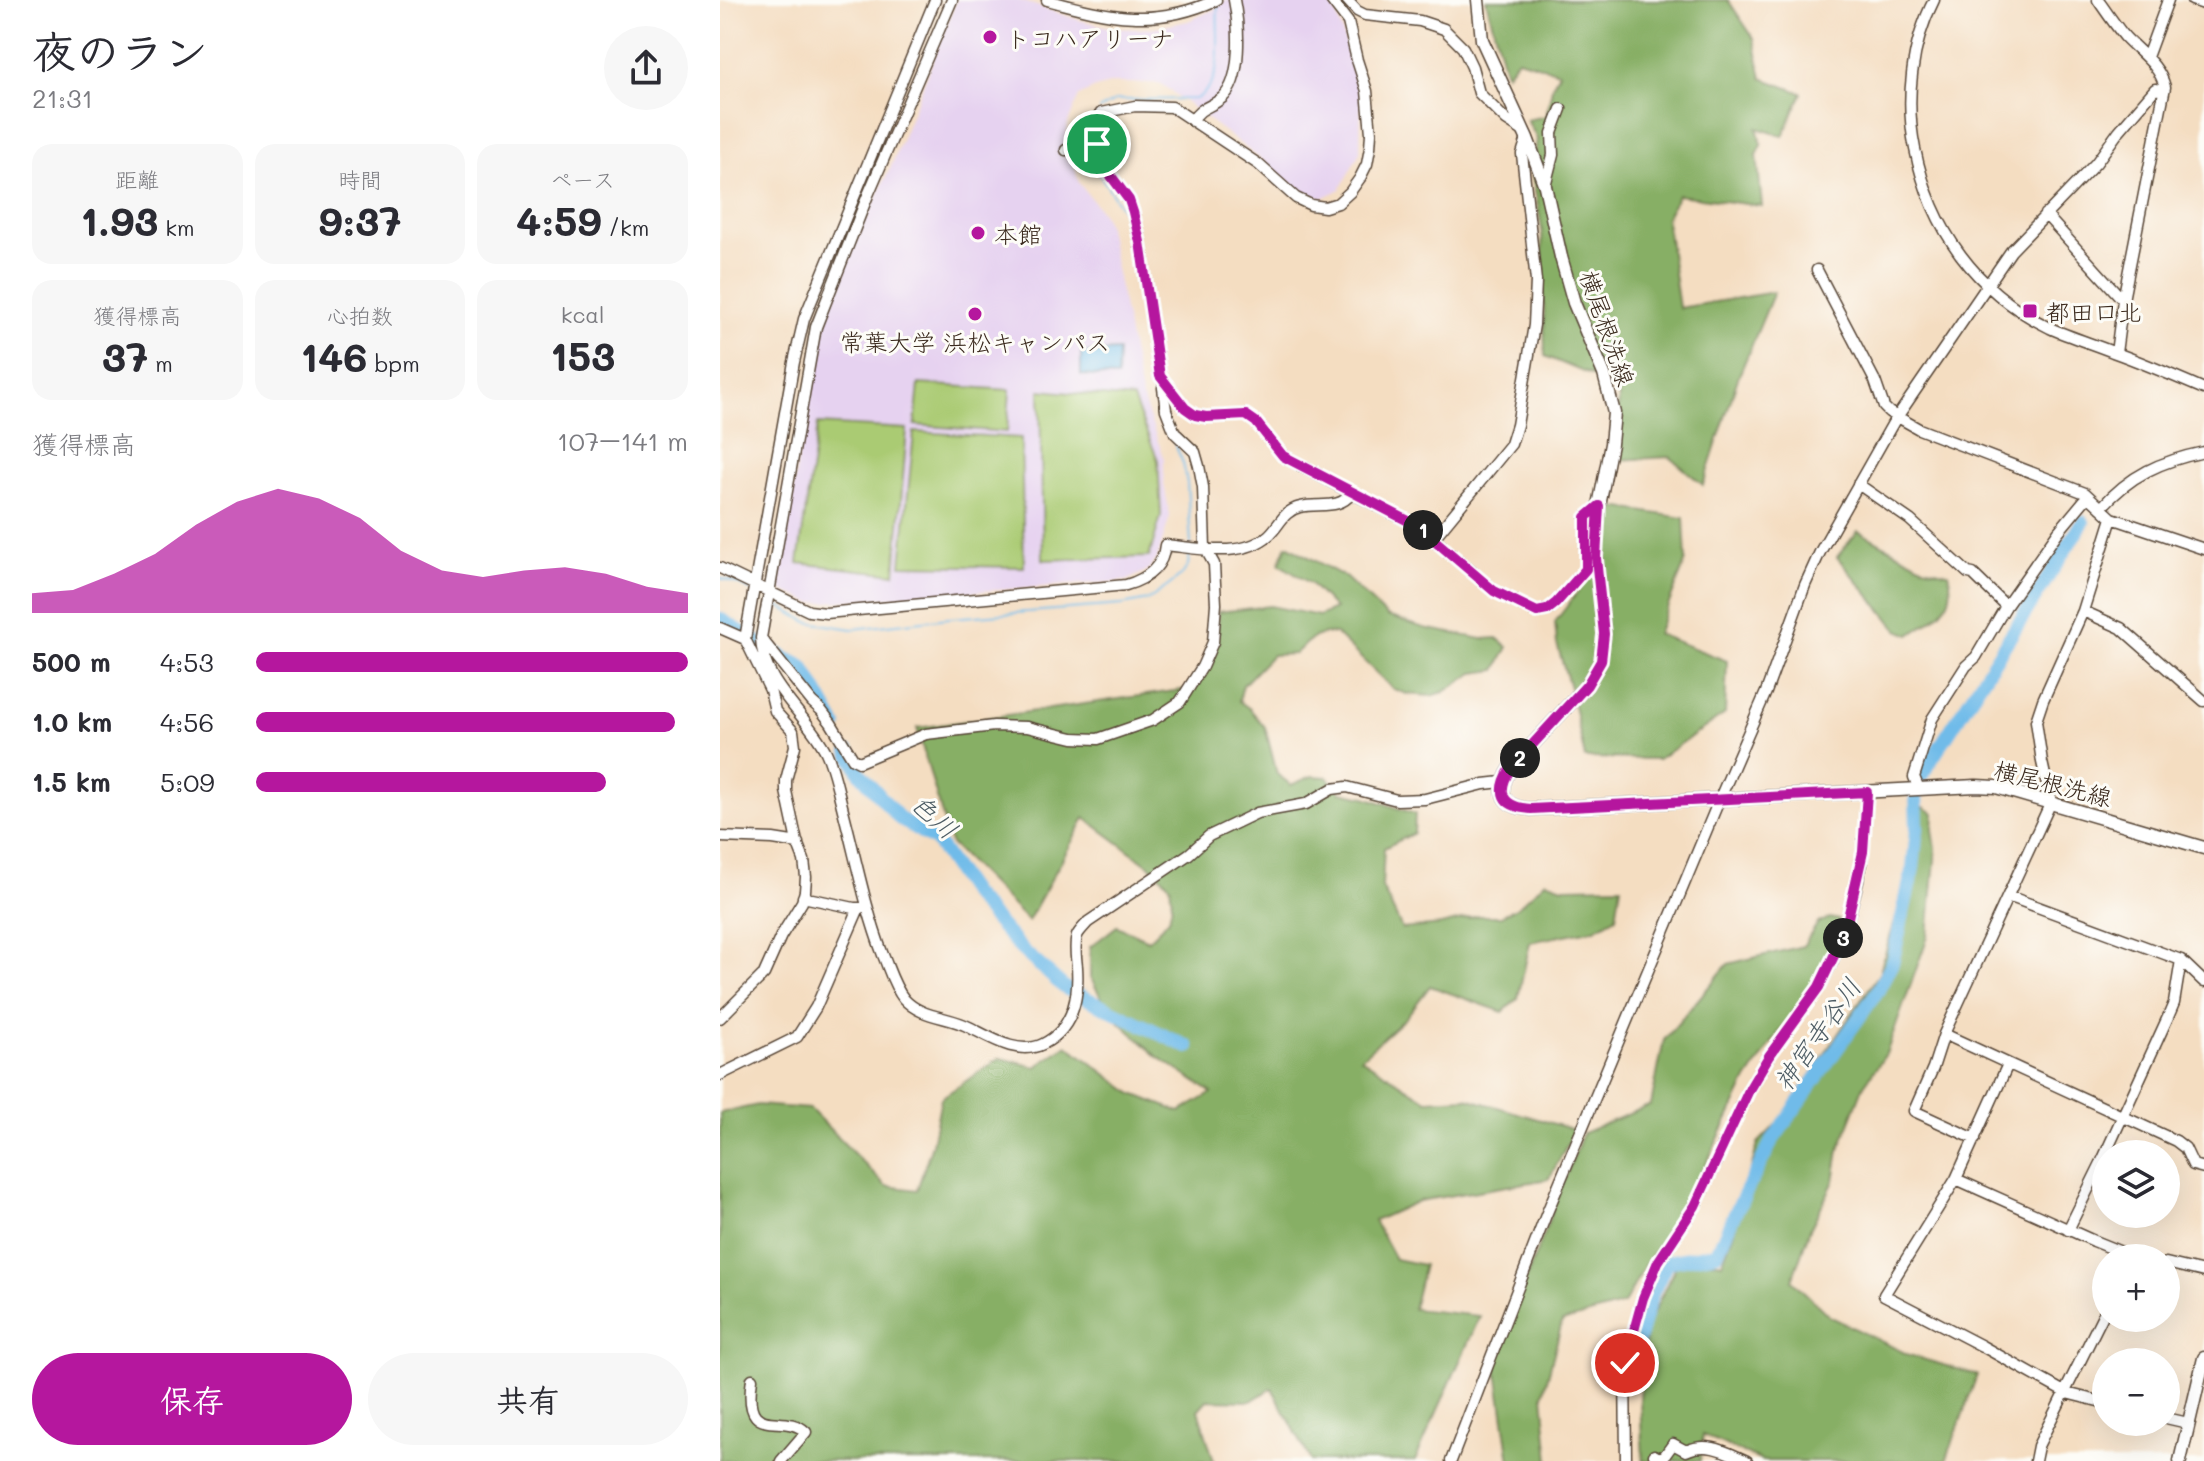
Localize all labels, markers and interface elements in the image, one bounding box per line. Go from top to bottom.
text: 夜のラン [32,22,208,79]
place label: トコハアリーナ [1006,22,1174,53]
button: share [604,26,688,110]
marker: トコハアリーナ [981,28,999,46]
text: 21:31 [32,81,93,115]
pin [1063,110,1131,178]
icon: arrive [1075,122,1119,166]
text: 距離 [115,165,159,194]
text: 時間 [338,165,382,194]
text: ペース [550,165,615,194]
text: 1.93 [80,194,158,246]
text: 9:37 [318,194,401,246]
text: 4:59 [516,194,601,246]
text: km [158,213,195,242]
text: /km [601,213,649,242]
place label: 本館 [994,218,1042,249]
marker: 本館 [969,224,987,242]
street label: 横尾根洗線 [1574,266,1642,390]
place label: 都田口北 [2046,296,2142,327]
text: kcal [561,300,605,329]
text: 獲得標高 [93,301,181,330]
text: 心拍数 [327,301,393,330]
marker: 都田口北 [2021,302,2039,320]
marker: 常葉大学 浜松キャンパス [966,305,984,323]
place label: 常葉大学 浜松キャンパス [840,326,1110,357]
text: 153 [550,329,615,381]
text: 37 [102,330,148,382]
text: 146 [300,330,368,382]
text: m [148,349,173,378]
text: bpm [368,349,420,378]
text: 107–141 m [557,424,688,458]
text: 獲得標高 [32,427,136,461]
pin: 1 [1403,510,1443,550]
text: 1 [1418,515,1428,544]
text: 500 m [32,645,111,679]
text: 4:53 [160,645,214,679]
text: 1.0 km [32,705,112,739]
text: 4:56 [160,705,214,739]
pin: 2 [1500,738,1540,778]
text: 2 [1514,743,1526,772]
street label: 横尾根洗線 [1991,753,2115,813]
text: 1.5 km [32,765,111,799]
text: 5:09 [160,765,215,799]
water label: 色川 [904,786,966,846]
pin: 3 [1823,918,1863,958]
text: 3 [1836,923,1850,952]
water label: 神宮寺谷川 [1766,971,1868,1097]
map controls [2092,1140,2180,1436]
button: layers [2092,1140,2180,1228]
button: + [2092,1244,2180,1332]
pin [1591,1329,1659,1397]
icon: check [1603,1341,1647,1385]
button: − [2092,1348,2180,1436]
button: 保存 [32,1353,352,1445]
button: 共有 [368,1353,688,1445]

